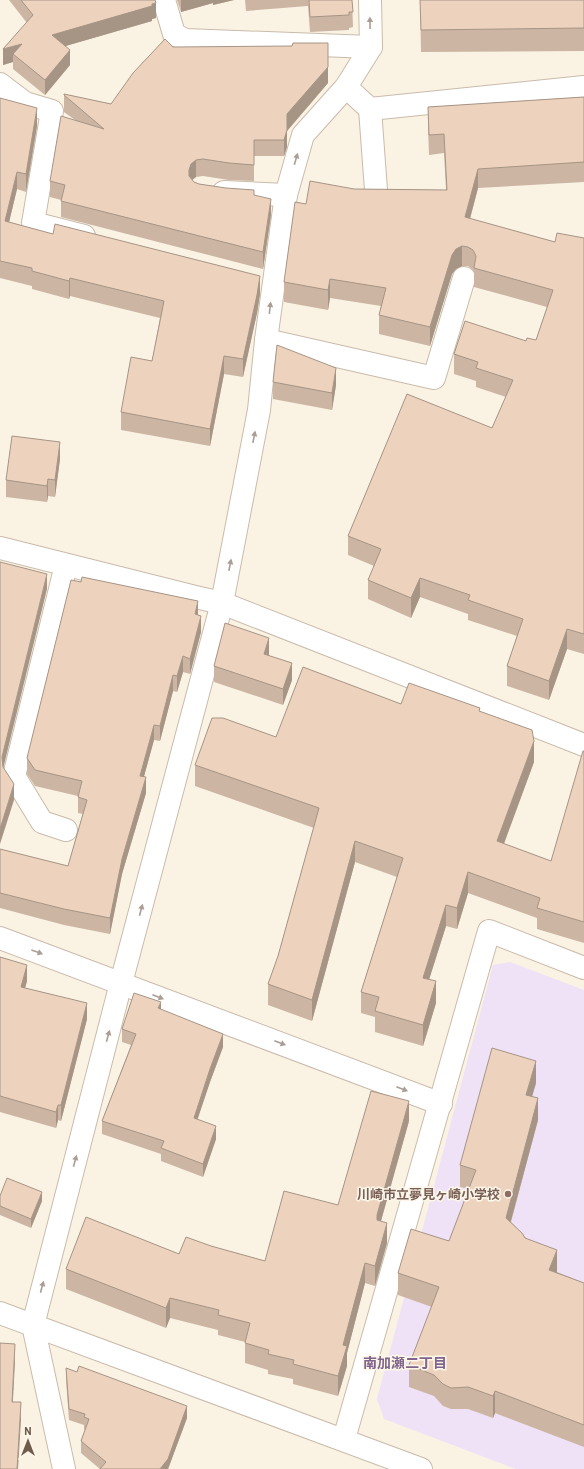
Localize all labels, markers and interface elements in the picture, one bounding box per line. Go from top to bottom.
one-way arrow [367,16,373,29]
one-way arrow [293,152,299,164]
one-way arrow [267,302,273,314]
one-way arrow [251,431,257,443]
one-way arrow [227,558,233,571]
one-way arrow [138,904,144,916]
one-way arrow [31,949,43,955]
one-way arrow [153,995,165,1001]
one-way arrow [105,1029,111,1042]
one-way arrow [274,1041,286,1047]
one-way arrow [396,1087,408,1093]
one-way arrow [72,1155,78,1167]
place label: 川崎市立夢見ヶ崎小学校 [357,1186,500,1202]
marker: 川崎市立夢見ヶ崎小学校 [503,1189,513,1199]
one-way arrow [40,1281,46,1294]
district label: 南加瀬二丁目 [363,1354,447,1371]
north arrow [8,1421,48,1461]
text: N [24,1424,32,1437]

